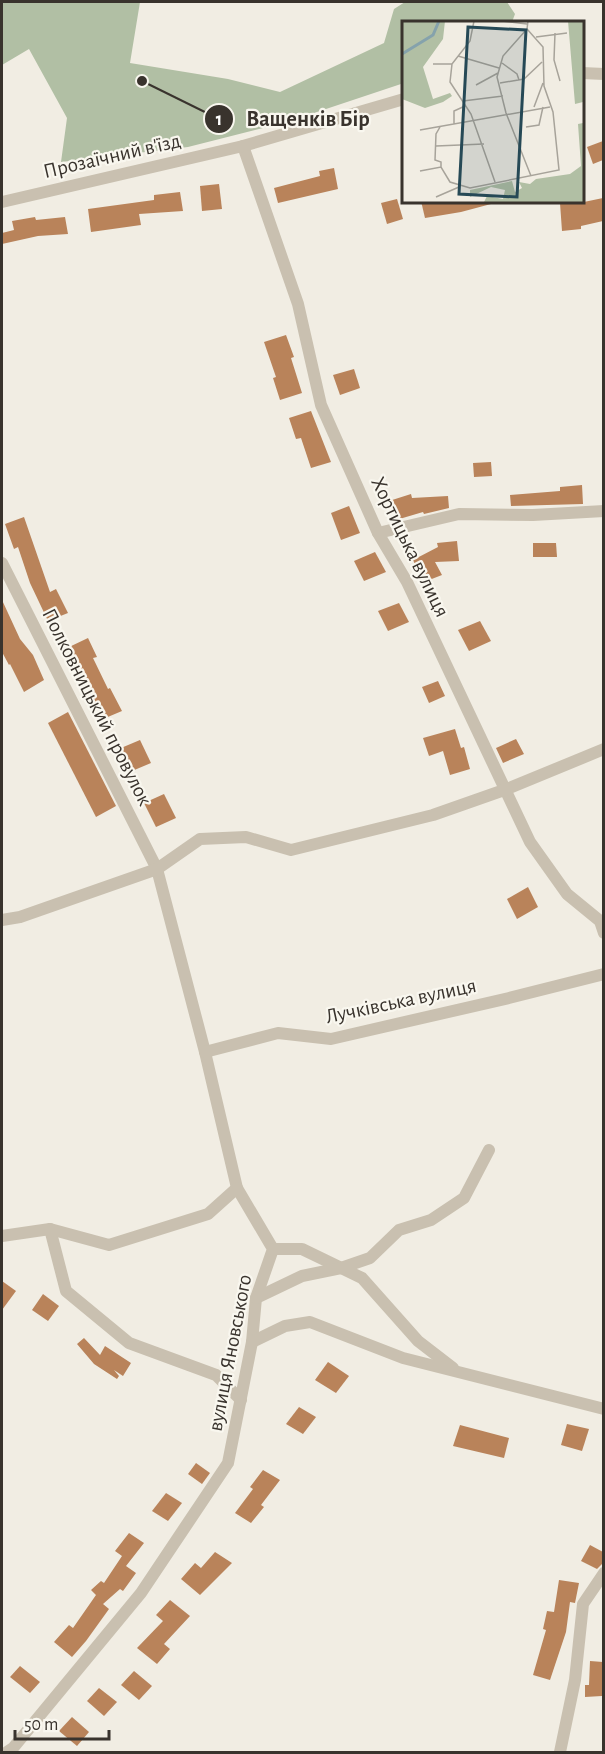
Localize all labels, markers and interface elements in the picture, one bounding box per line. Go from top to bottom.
inset map [402,21,584,202]
callout: Ващенків Бір [204,99,382,139]
text: Ващенків Бір [246,108,370,130]
text: 1 [216,111,222,129]
street label: Прозаїчний в'їзд [41,130,183,182]
street label: Хортицька вулиця [367,474,453,620]
street label: Полковницький провулок [38,605,156,809]
street label: Лучківська вулиця [324,975,478,1027]
street label: вулиця Яновського [205,1273,255,1433]
scale bar [15,1703,110,1741]
text: 50 m [24,1716,58,1734]

